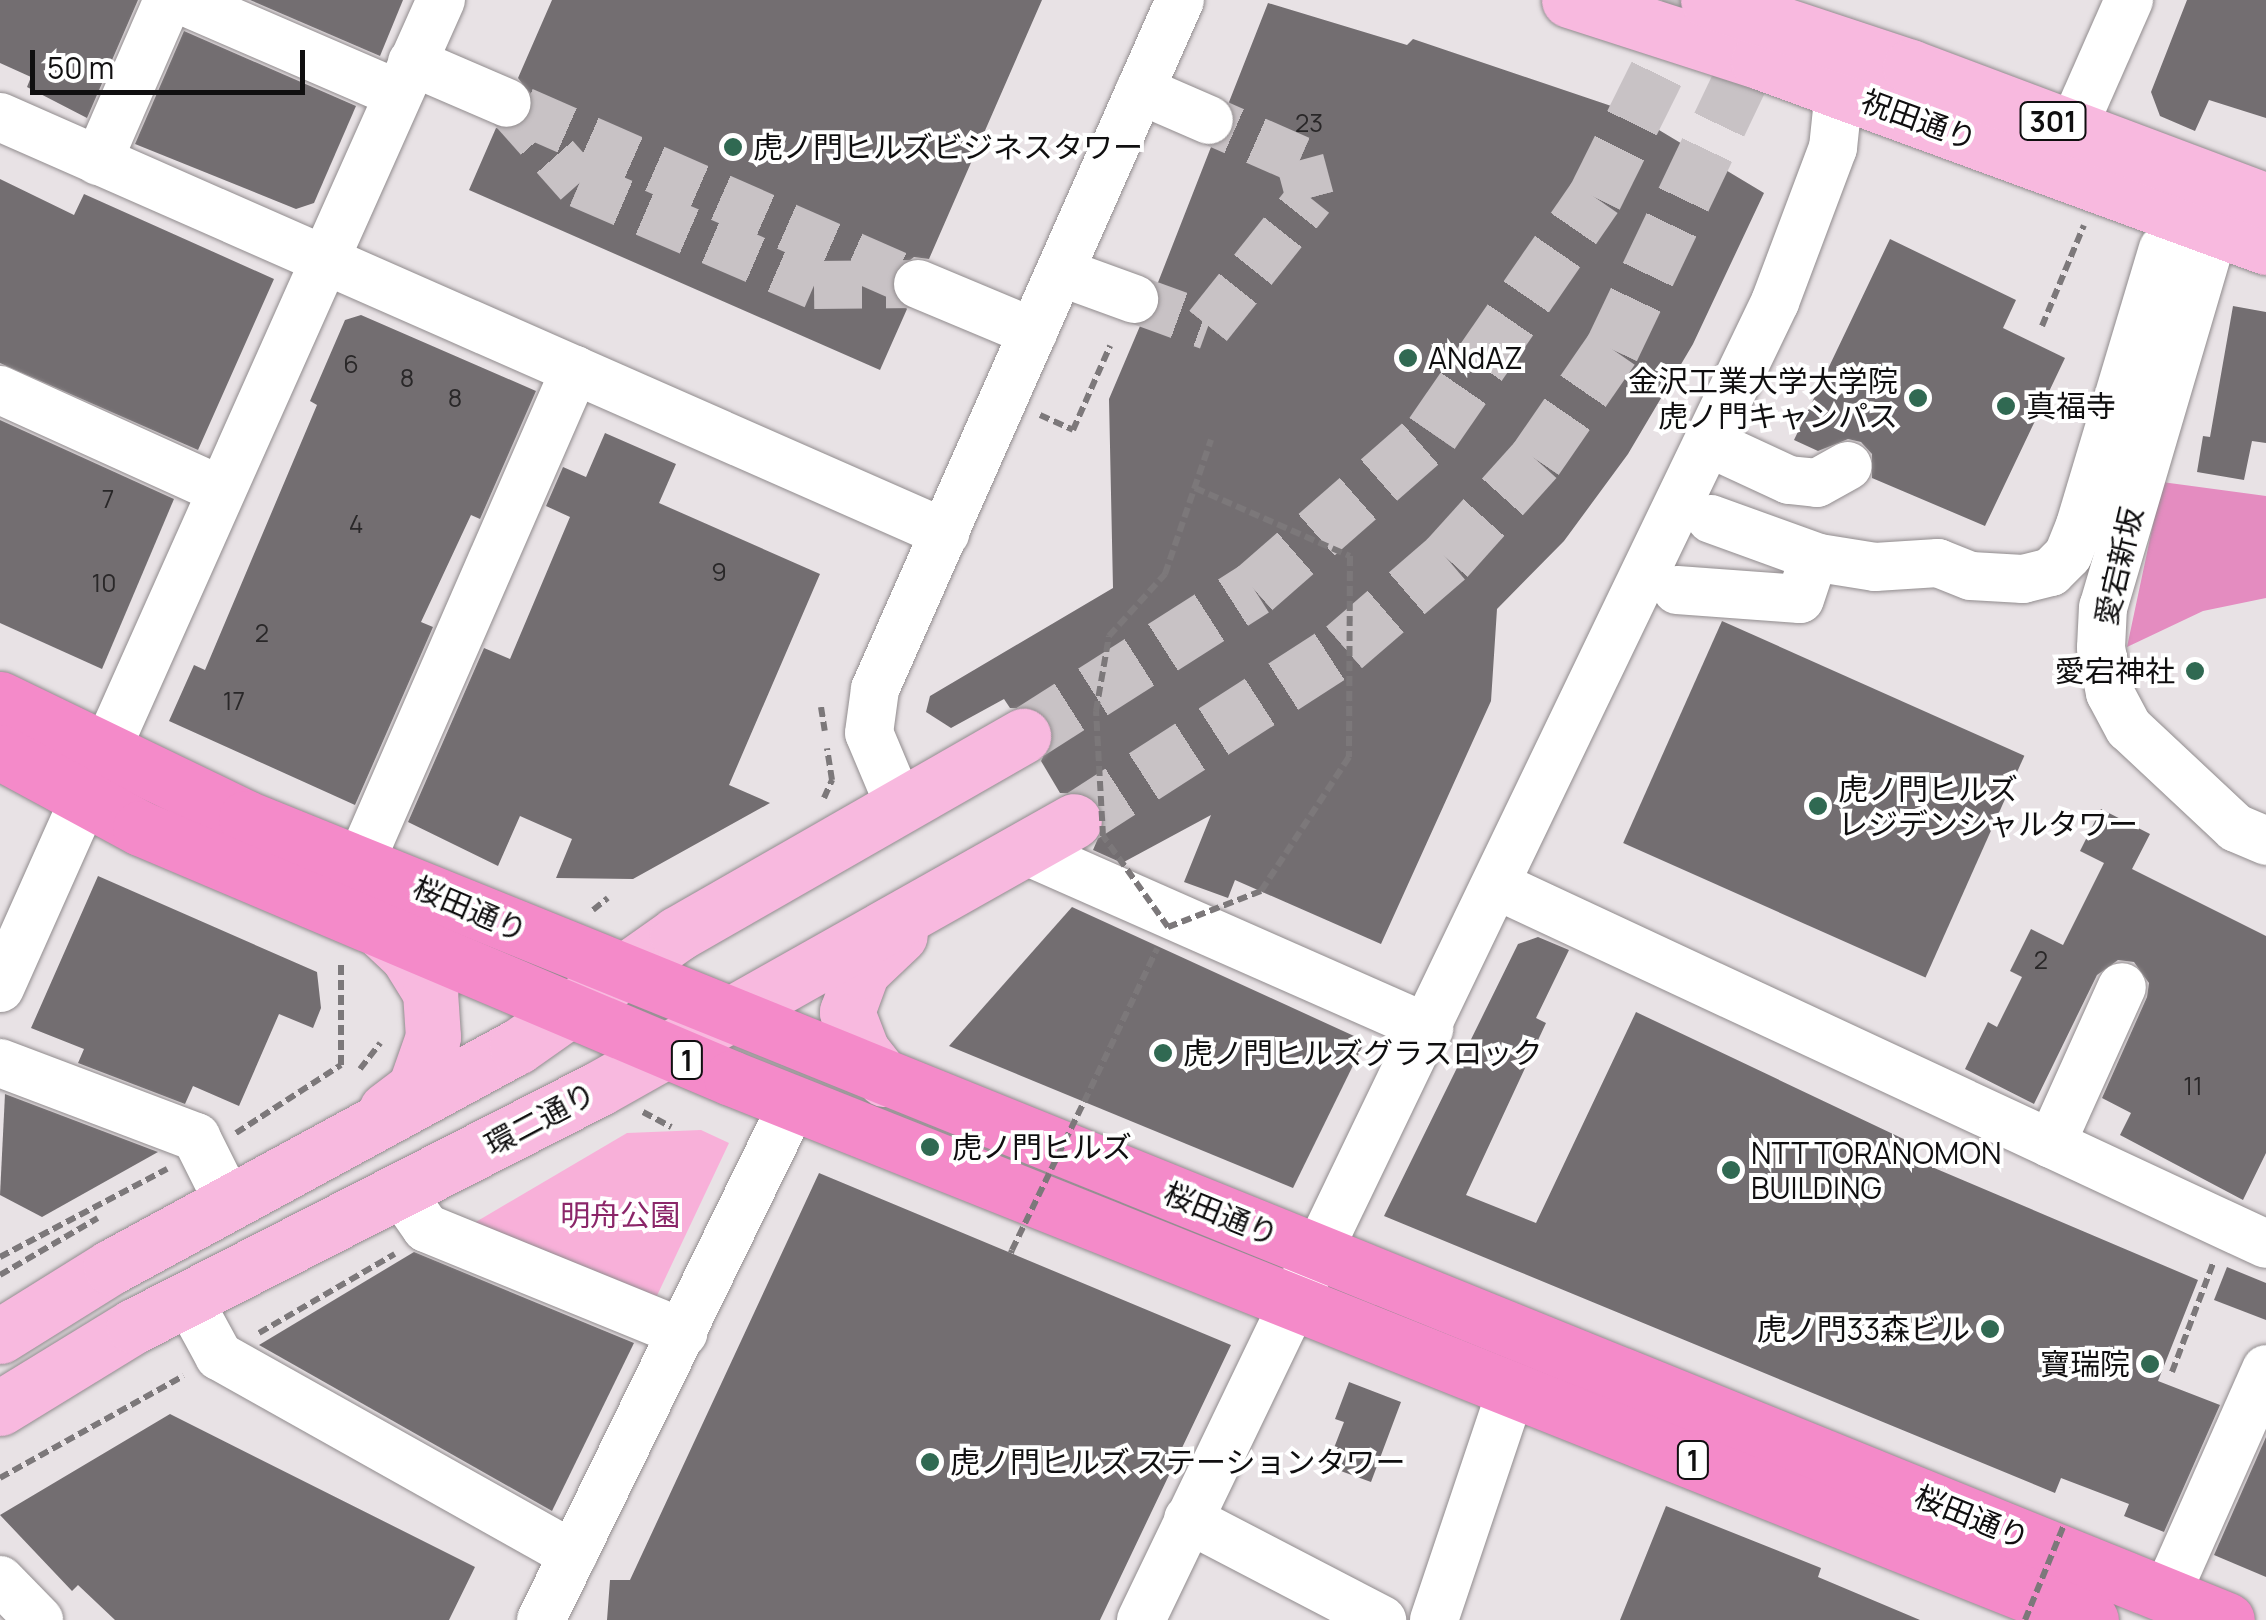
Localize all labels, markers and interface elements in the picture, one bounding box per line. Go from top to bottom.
scale bar [35,30,310,92]
text: 50 m [47,47,114,88]
street label: 祝田通り [1856,83,1982,157]
road number: 301 [2018,98,2088,144]
house number: 23 [1295,108,1323,138]
place label: 虎ノ門ヒルズビジネスタワー [753,129,1143,165]
marker: 虎ノ門ヒルズビジネスタワー [722,136,744,158]
place label: ANdAZ [1428,340,1523,376]
marker: ANdAZ [1397,347,1419,369]
house number: 6 [343,349,359,379]
house number: 8 [400,363,414,393]
place label: 金沢工業大学大学院 虎ノ門キャンパス [1628,363,1898,434]
house number: 8 [448,383,462,413]
marker: 金沢工業大学大学院 虎ノ門キャンパス [1907,387,1929,409]
place label: 真福寺 [2026,388,2116,424]
marker: 真福寺 [1995,395,2017,417]
house number: 7 [102,484,114,514]
street label: 愛宕新坂 [2088,503,2150,629]
house number: 4 [349,509,363,539]
house number: 9 [711,557,727,587]
house number: 10 [92,568,116,598]
house number: 2 [255,618,269,648]
place label: 愛宕神社 [2055,653,2175,689]
marker: 愛宕神社 [2184,660,2206,682]
house number: 17 [223,686,245,716]
place label: 虎ノ門ヒルズ レジデンシャルタワー [1838,771,2138,842]
marker: 虎ノ門ヒルズ レジデンシャルタワー [1807,795,1829,817]
street label: 桜田通り [408,869,532,949]
house number: 2 [2034,945,2048,975]
place label: 虎ノ門ヒルズグラスロック [1183,1035,1543,1071]
road number: 1 [670,1037,704,1083]
marker: 虎ノ門ヒルズグラスロック [1152,1042,1174,1064]
house number: 11 [2183,1071,2203,1101]
street label: 環二通り [479,1075,601,1163]
place label: 虎ノ門ヒルズ [952,1129,1132,1165]
marker: 虎ノ門ヒルズ [917,1134,943,1160]
place label: NTT TORANOMON BUILDING [1751,1135,2002,1206]
marker: NTT TORANOMON BUILDING [1720,1159,1742,1181]
street label: 桜田通り [1159,1175,1283,1253]
park label: 明舟公園 [560,1197,680,1233]
place label: 虎ノ門33森ビル [1757,1311,1970,1347]
marker: 虎ノ門33森ビル [1979,1318,2001,1340]
place label: 寶瑞院 [2040,1346,2130,1382]
marker: 寶瑞院 [2139,1353,2161,1375]
road number: 1 [1676,1437,1710,1483]
place label: 虎ノ門ヒルズ ステーションタワー [950,1444,1406,1480]
marker: 虎ノ門ヒルズ ステーションタワー [919,1451,941,1473]
street label: 桜田通り [1910,1478,2034,1556]

